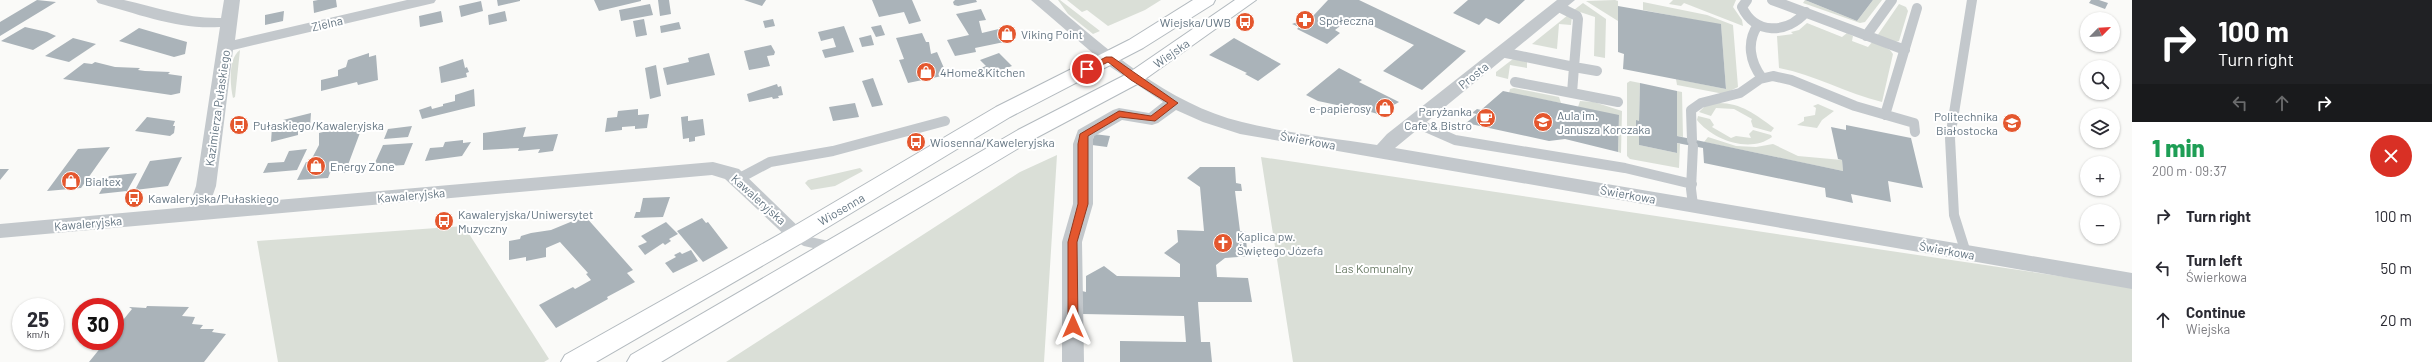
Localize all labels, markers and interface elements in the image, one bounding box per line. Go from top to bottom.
pharmacy icon: Społeczna [1294,9,1316,31]
bus stop icon: Wiejska/UWB [1234,11,1256,33]
north arrow [2080,12,2120,52]
map controls [2080,12,2120,244]
street label: Zielna [310,13,344,33]
place label: Społeczna [1319,13,1374,27]
text: 100 m [2218,14,2289,48]
place label: Wiejska/UWB [1160,15,1231,29]
icon: right [2152,16,2204,68]
shop icon: Viking Point [996,23,1018,45]
place label: Viking Point [1021,27,1083,41]
street label: Wiejska [1150,36,1192,70]
text: Turn right [2218,48,2294,70]
street label: Kazimierza Pułaskiego [202,49,232,167]
pin [1070,52,1104,86]
icon: arrive [1076,58,1098,80]
street label: Prosta [1455,59,1491,91]
button: search [2080,60,2120,100]
shop icon: 4Home&Kitchen [915,61,937,83]
place label: 4Home&Kitchen [940,65,1025,79]
icon: left [2229,92,2251,114]
icon: ahead [2271,92,2293,114]
icon: right [2313,92,2335,114]
shop icon: e-papierosy [1374,97,1396,119]
place label: e-papierosy [1309,101,1371,115]
place label: Paryżanka Cafe & Bistro [1404,104,1472,132]
cafe icon: Paryżanka Cafe & Bistro [1475,107,1497,129]
place label: Aula im. Janusza Korczaka [1557,108,1650,136]
button: layers [2080,108,2120,148]
place label: Politechnika Białostocka [1934,109,1998,137]
school or university icon: Aula im. Janusza Korczaka [1532,111,1554,133]
school or university icon: Politechnika Białostocka [2001,112,2023,134]
bus stop icon: Pułaskiego/Kawaleryjska [228,114,250,136]
place label: Pułaskiego/Kawaleryjska [253,118,384,132]
street label: Świerkowa [1279,128,1337,152]
bus stop icon: Wiosenna/Kaweleryjska [905,131,927,153]
text: 1 min [2152,133,2205,162]
place label: Wiosenna/Kaweleryjska [930,135,1055,149]
button: close [2370,135,2412,177]
shop icon: Energy Zone [305,155,327,177]
button: + [2080,156,2120,196]
place label: Energy Zone [330,159,395,173]
text: 200 m · 09:37 [2152,163,2226,179]
shop icon: Bialtex [60,170,82,192]
street label: Kawaleryjska [729,171,789,227]
place label: Bialtex [85,174,121,188]
street label: Świerkowa [1599,182,1657,206]
street label: Kawaleryjska [376,185,446,205]
bus stop icon: Kawaleryjska/Pułaskiego [123,187,145,209]
street label: Wiosenna [815,190,867,228]
place label: Kawaleryjska/Pułaskiego [148,191,279,205]
button: − [2080,204,2120,244]
icon: right [2152,205,2174,227]
place label: Kawaleryjska/Uniwersytet Muzyczny [458,207,593,235]
text: Turn right [2186,207,2251,225]
text: 100 m [2374,207,2412,225]
bus stop icon: Kawaleryjska/Uniwersytet Muzyczny [433,210,455,232]
street label: Kawaleryjska [53,213,123,233]
place label: Kaplica pw. Świętego Józefa [1237,229,1323,257]
church icon: Kaplica pw. Świętego Józefa [1212,232,1234,254]
street label: Świerkowa [1918,238,1976,262]
text: Turn left [2186,251,2242,269]
icon: left [2152,257,2174,279]
text: 50 m [2380,259,2412,277]
park label: Las Komunalny [1335,261,1414,275]
text: Świerkowa [2186,269,2247,285]
speed limit sign: 30 [72,298,124,350]
text: Continue [2186,303,2246,321]
position arrow [1052,305,1094,347]
text: 25 [27,307,49,331]
icon: ahead [2152,309,2174,331]
text: 20 m [2380,311,2412,329]
text: Wiejska [2186,321,2230,337]
text: km/h [27,328,49,340]

